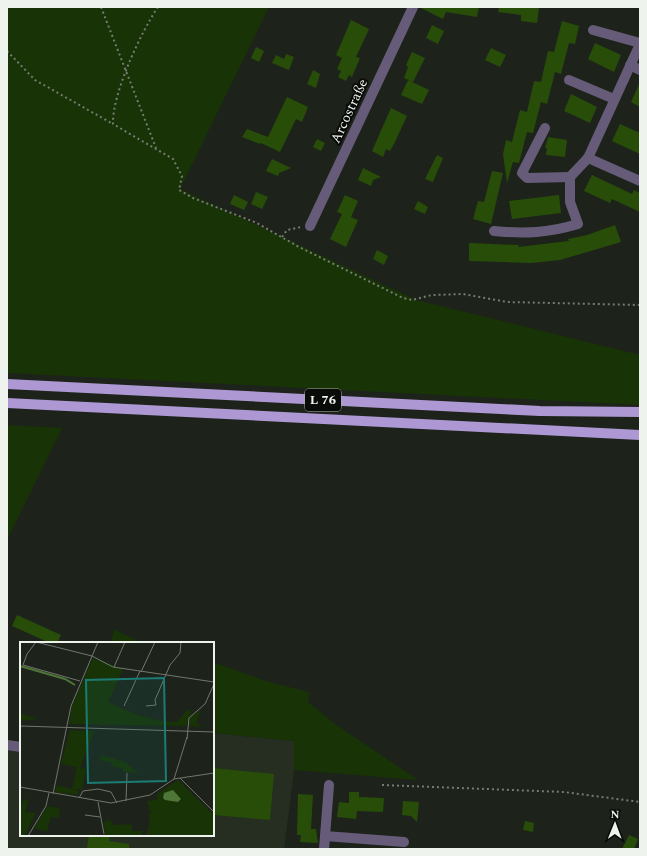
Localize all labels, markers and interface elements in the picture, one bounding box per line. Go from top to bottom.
street label: Arcostraße [325,75,373,147]
road number: L 76 [305,389,341,411]
inset map [20,642,214,836]
north arrow [595,804,635,844]
text: N [611,806,620,823]

